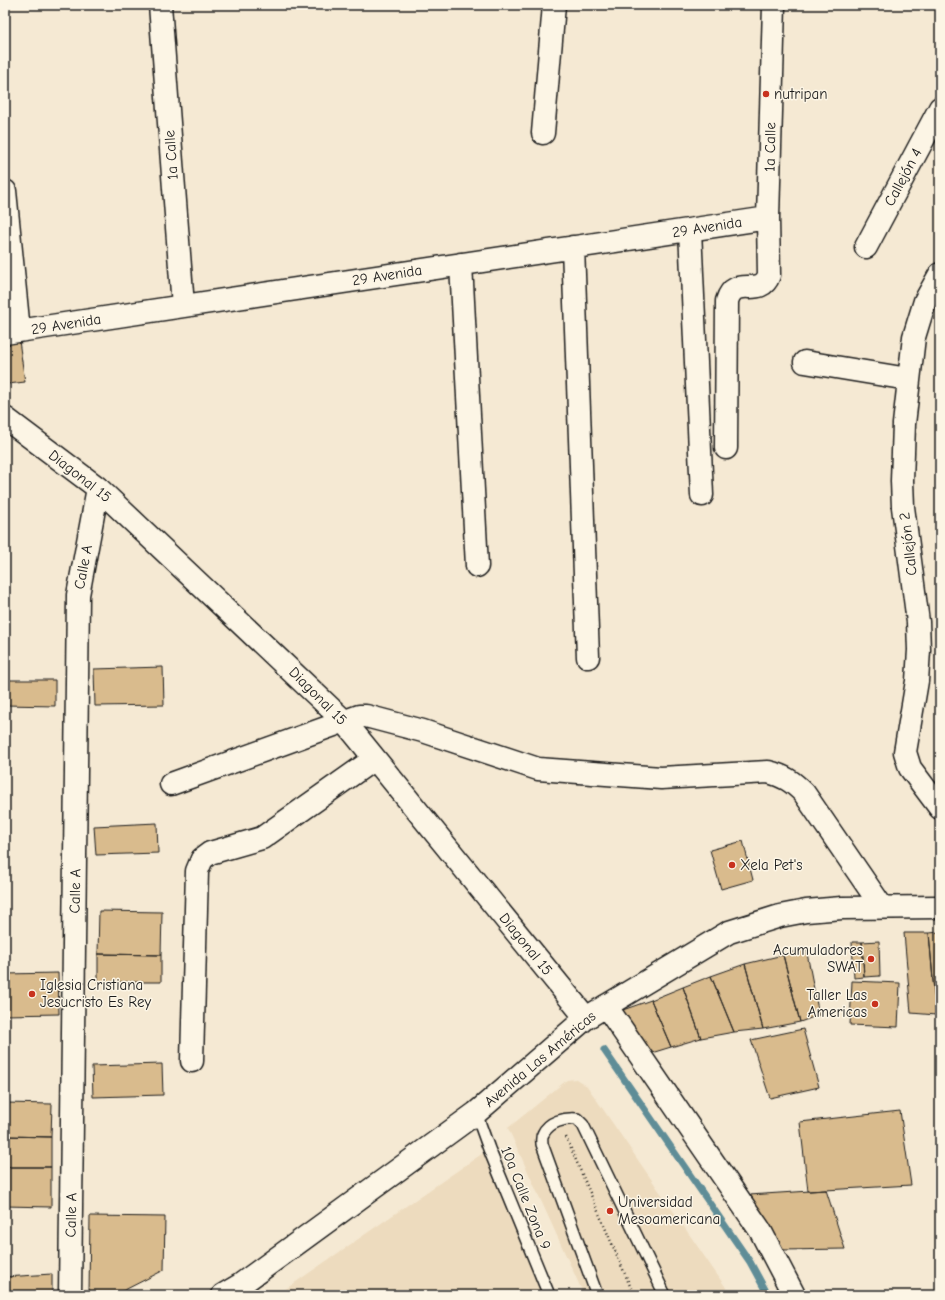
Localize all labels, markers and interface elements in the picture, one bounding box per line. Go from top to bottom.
place label: nutripan [774,85,828,103]
marker: nutripan [761,89,771,99]
street label: 1a Calle [761,122,779,172]
street label: 1a Calle [160,129,182,180]
street label: Callejón 4 [880,145,926,209]
street label: 29 Avenida [671,213,743,241]
street label: 29 Avenida [351,261,423,289]
street label: 29 Avenida [30,310,102,338]
street label: Diagonal 15 [45,446,115,506]
street label: Callejón 2 [895,511,921,577]
street label: Calle A [70,543,96,591]
street label: Diagonal 15 [285,663,351,729]
place label: Xela Pet's [740,856,803,874]
marker: Xela Pet's [727,860,737,870]
street label: Calle A [66,868,84,914]
street label: Diagonal 15 [495,909,557,979]
place label: Acumuladores SWAT [773,941,863,976]
marker: Acumuladores SWAT [866,954,876,964]
place label: Iglesia Cristiana Jesucristo Es Rey [40,976,151,1011]
place label: Taller Las Americas [807,986,867,1021]
marker: Iglesia Cristiana Jesucristo Es Rey [27,989,37,999]
marker: Taller Las Americas [870,999,880,1009]
street label: Avenida Las Américas [481,1007,599,1111]
street label: 10a Calle Zona 9 [497,1144,555,1252]
street label: Calle A [62,1192,80,1238]
place label: Universidad Mesoamericana [618,1193,720,1228]
marker: Universidad Mesoamericana [605,1206,615,1216]

